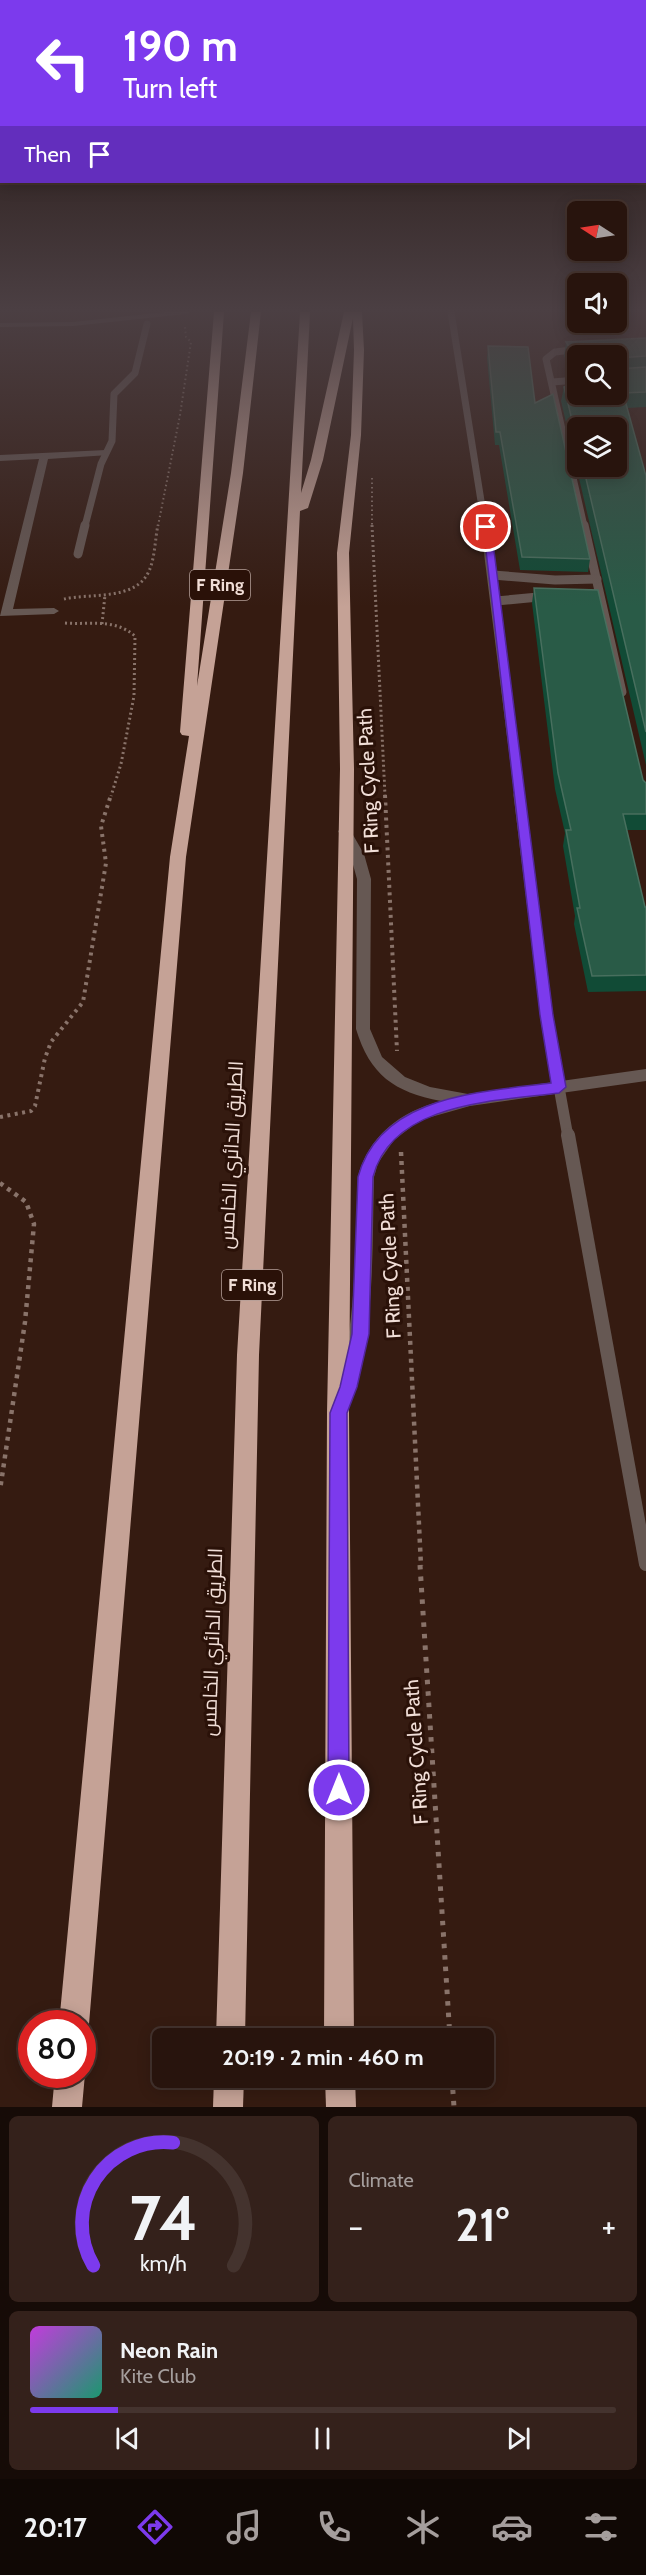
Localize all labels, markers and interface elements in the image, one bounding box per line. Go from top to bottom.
text: 190 m [123,20,238,72]
icon: left [24,24,102,102]
text: Turn left [123,72,217,105]
icon: arrive [83,138,116,171]
text: Then [24,141,71,168]
north arrow [567,201,627,261]
map controls [567,201,627,477]
button: sound [567,273,627,333]
button: search [567,345,627,405]
button: layers [567,417,627,477]
pin [460,501,511,552]
icon: arrive [469,510,502,543]
road number: F Ring [190,570,250,600]
street label: F Ring Cycle Path [352,708,384,854]
street label: الطريق الدائري الخامس [214,1060,252,1250]
street label: F Ring Cycle Path [374,1193,406,1339]
road number: F Ring [222,1270,282,1300]
street label: الطريق الدائري الخامس [197,1547,231,1737]
street label: F Ring Cycle Path [399,1679,433,1825]
position arrow [307,1758,371,1822]
speed limit sign: 80 [18,2010,96,2088]
text: 20:19 · 2 min · 460 m [222,2044,424,2071]
text: Climate [349,2168,414,2192]
text: 74 [129,2180,198,2256]
text: 21° [456,2198,509,2252]
text: − [349,2206,363,2246]
text: + [601,2206,616,2246]
text: km/h [140,2250,187,2276]
text: Neon Rain [120,2337,218,2364]
text: Kite Club [120,2364,196,2388]
icon: previous [111,2422,144,2455]
icon: pause [306,2422,339,2455]
icon: next [502,2422,535,2455]
icon: directions [134,2506,176,2548]
icon: music [223,2506,265,2548]
icon: phone [313,2506,355,2548]
icon: climate [402,2506,444,2548]
icon: car [491,2506,533,2548]
icon: filters [580,2506,622,2548]
text: 20:17 [24,2511,87,2544]

